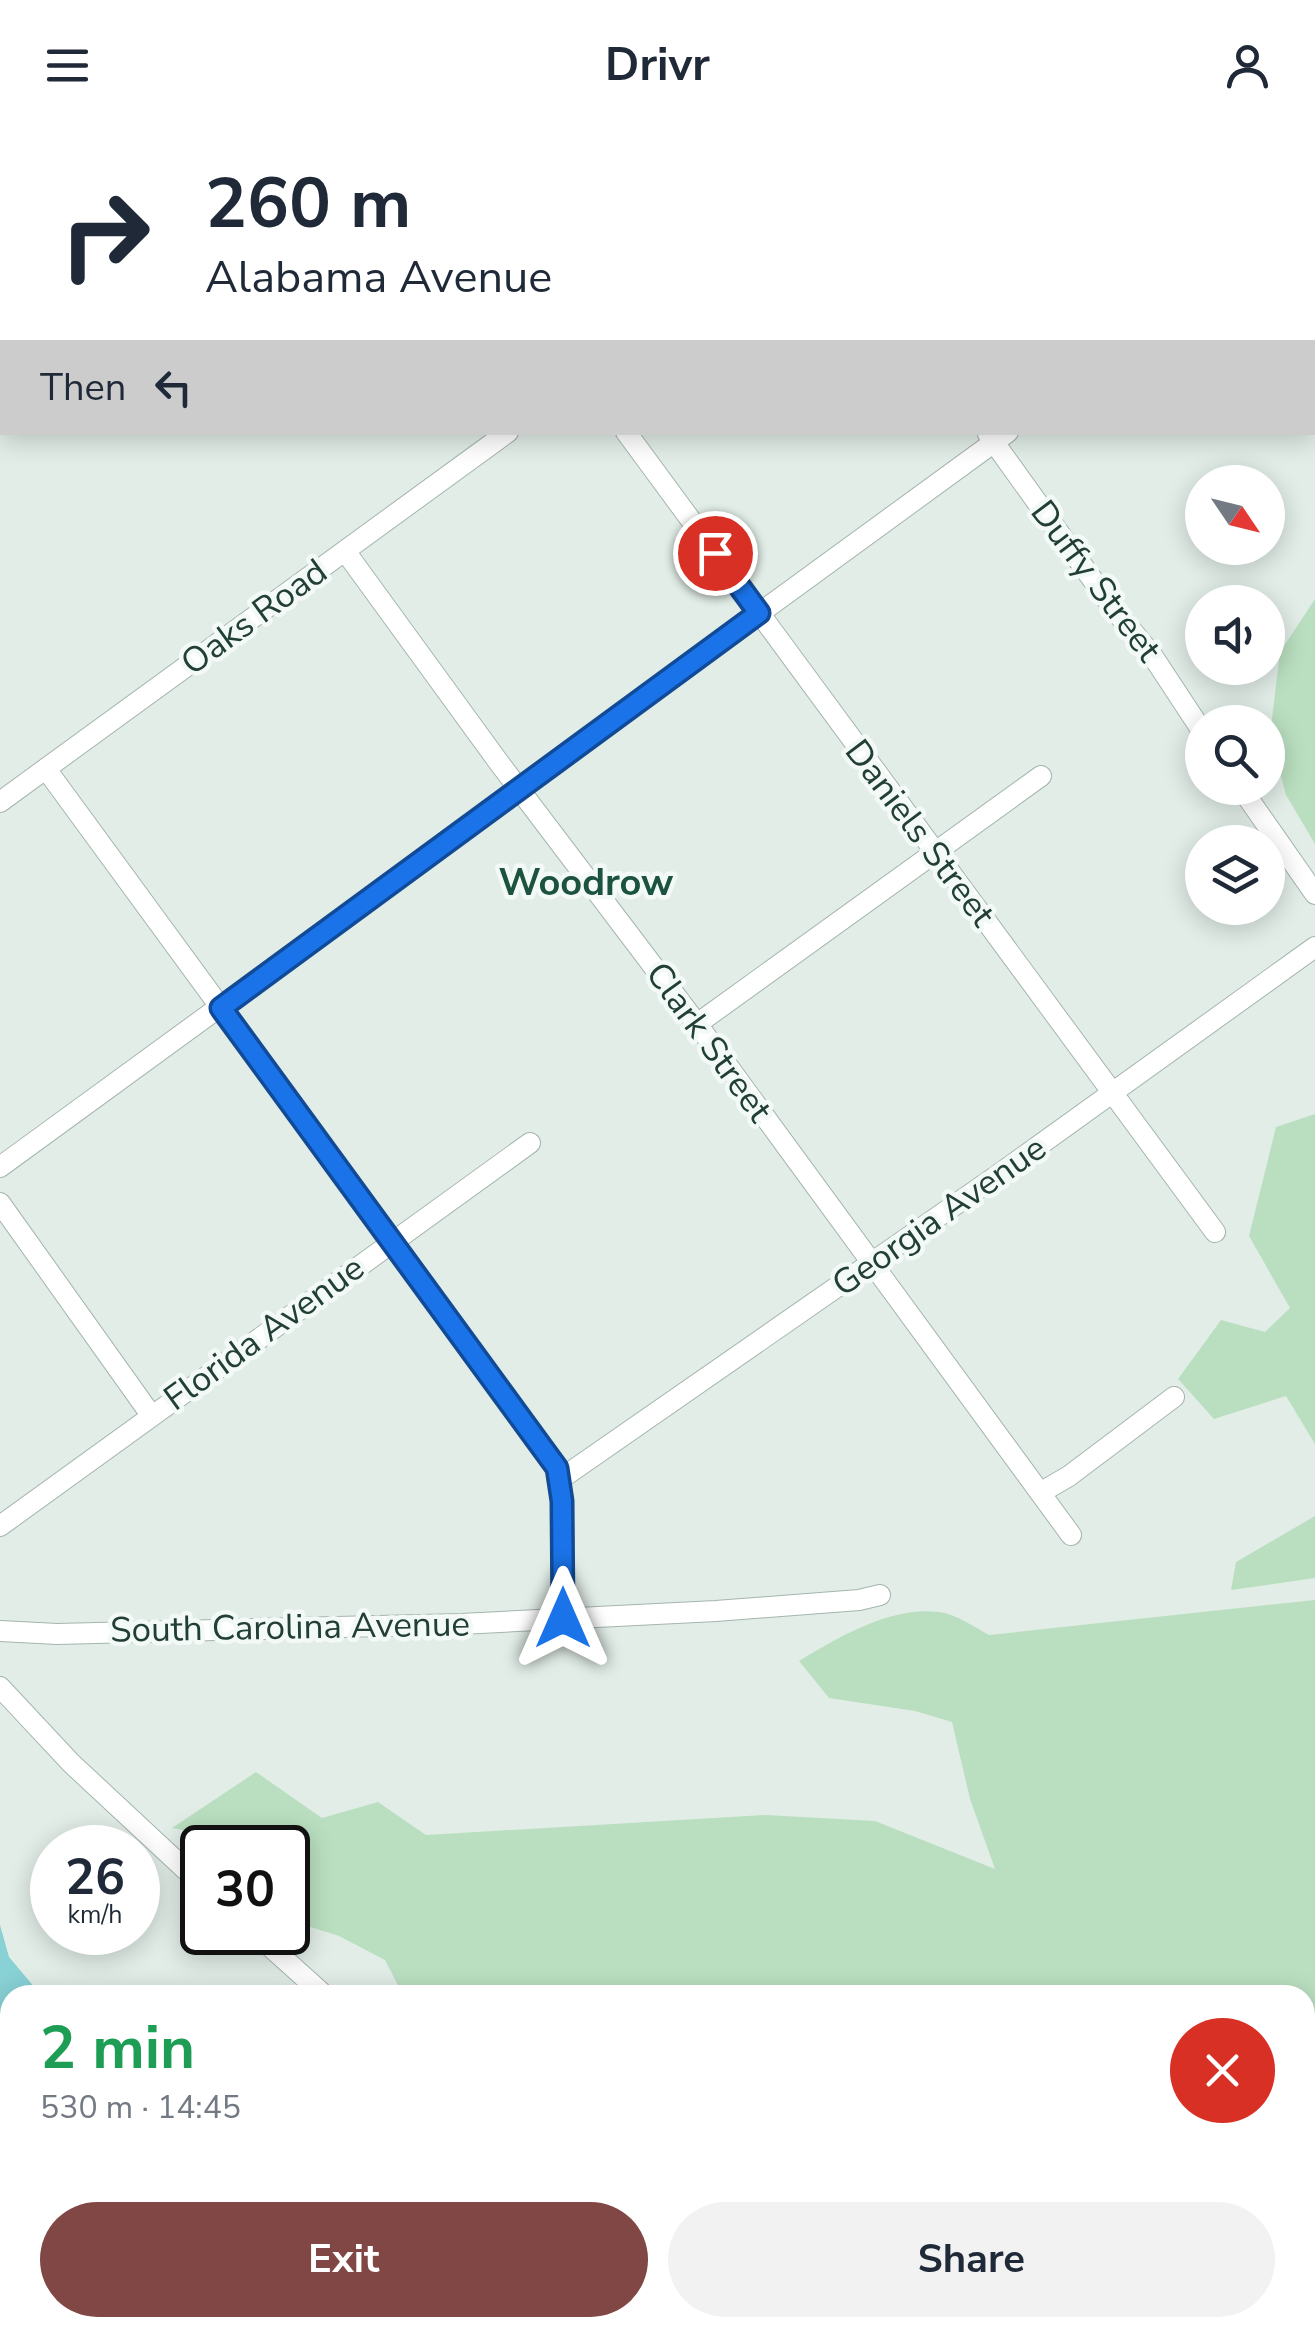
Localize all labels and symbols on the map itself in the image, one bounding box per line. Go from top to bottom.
north arrow [1185,465,1285,565]
street label: Duffy Street [1020,491,1173,672]
pin [673,511,758,596]
street label: Oaks Road [171,548,337,686]
street label: Daniels Street [834,730,1006,937]
district label: Woodrow [499,857,674,908]
street label: Clark Street [635,953,783,1132]
street label: Georgia Avenue [823,1125,1055,1307]
street label: Florida Avenue [155,1244,373,1422]
position arrow [511,1566,615,1670]
street label: South Carolina Avenue [110,1600,470,1654]
speed limit sign: 30 [180,1825,310,1955]

